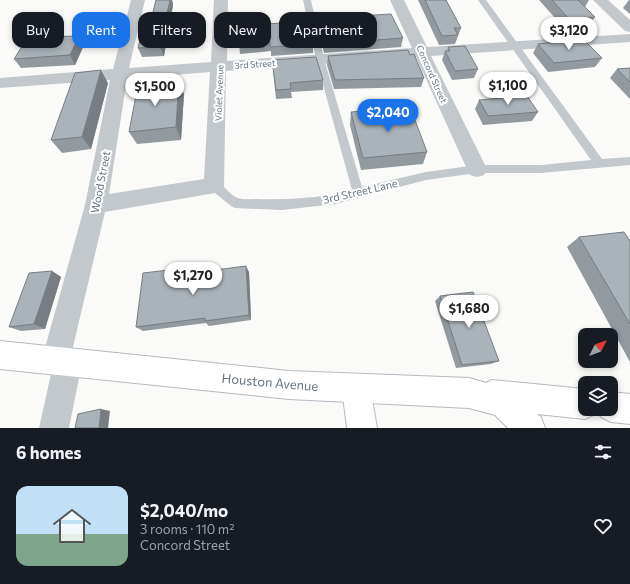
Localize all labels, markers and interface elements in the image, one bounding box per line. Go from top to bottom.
chip: Buy [12,12,64,48]
chip: Rent [72,12,130,48]
chip: Filters [138,12,206,48]
chip: New [214,12,271,48]
chip: Apartment [279,12,377,48]
pin: $3,120 [536,17,602,51]
text: $3,120 [550,22,589,38]
street label: Concord Street [414,43,450,105]
street label: 3rd Street [234,57,276,71]
street label: Violet Avenue [213,64,225,121]
pin: $1,100 [475,72,541,106]
pin: $1,500 [122,73,188,107]
text: $1,100 [489,77,527,93]
text: $1,500 [134,78,176,94]
pin: $2,040 [355,99,421,133]
text: $2,040 [366,104,410,120]
street label: Wood Street [88,149,112,214]
street label: 3rd Street Lane [321,176,399,206]
pin: $1,270 [160,262,226,296]
text: $1,270 [173,267,213,283]
pin: $1,680 [436,295,502,329]
text: $1,680 [448,300,490,316]
north arrow [578,328,618,368]
map controls [578,328,618,416]
street label: Houston Avenue [221,370,319,394]
button: layers [578,376,618,416]
icon: filters [592,441,614,463]
text: 6 homes [16,442,81,463]
text: $2,040/mo [140,500,228,521]
icon: home [48,502,96,550]
icon: heart [592,515,614,537]
text: 3 rooms · 110 m² [140,521,234,537]
text: Concord Street [140,537,230,553]

